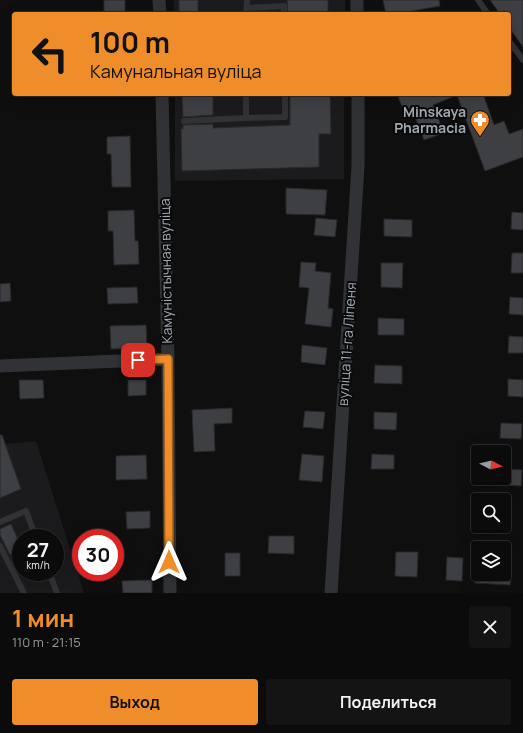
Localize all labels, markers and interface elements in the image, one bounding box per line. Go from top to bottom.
text: 100 m [90,23,170,61]
icon: left [24,28,76,80]
text: Камунальная вуліца [90,59,262,83]
place label: Minskaya Pharmacia [394,102,466,137]
pharmacy icon: Minskaya Pharmacia [469,109,491,137]
street label: Камуністычная вуліца [155,198,176,344]
street label: вуліца 11-га Ліпеня [333,281,360,406]
pin [121,343,155,377]
icon: arrive [127,349,149,371]
north arrow [471,445,511,485]
map controls [471,445,511,581]
button: search [471,493,511,533]
speed limit sign: 30 [72,529,124,581]
text: 27 [27,536,49,563]
position arrow [148,541,190,583]
button: layers [471,541,511,581]
text: km/h [26,558,50,572]
text: 1 мин [12,601,74,634]
button: close [469,606,511,648]
text: 110 m · 21:15 [12,633,81,651]
button: Выход [12,679,258,725]
button: Поделиться [266,679,511,725]

